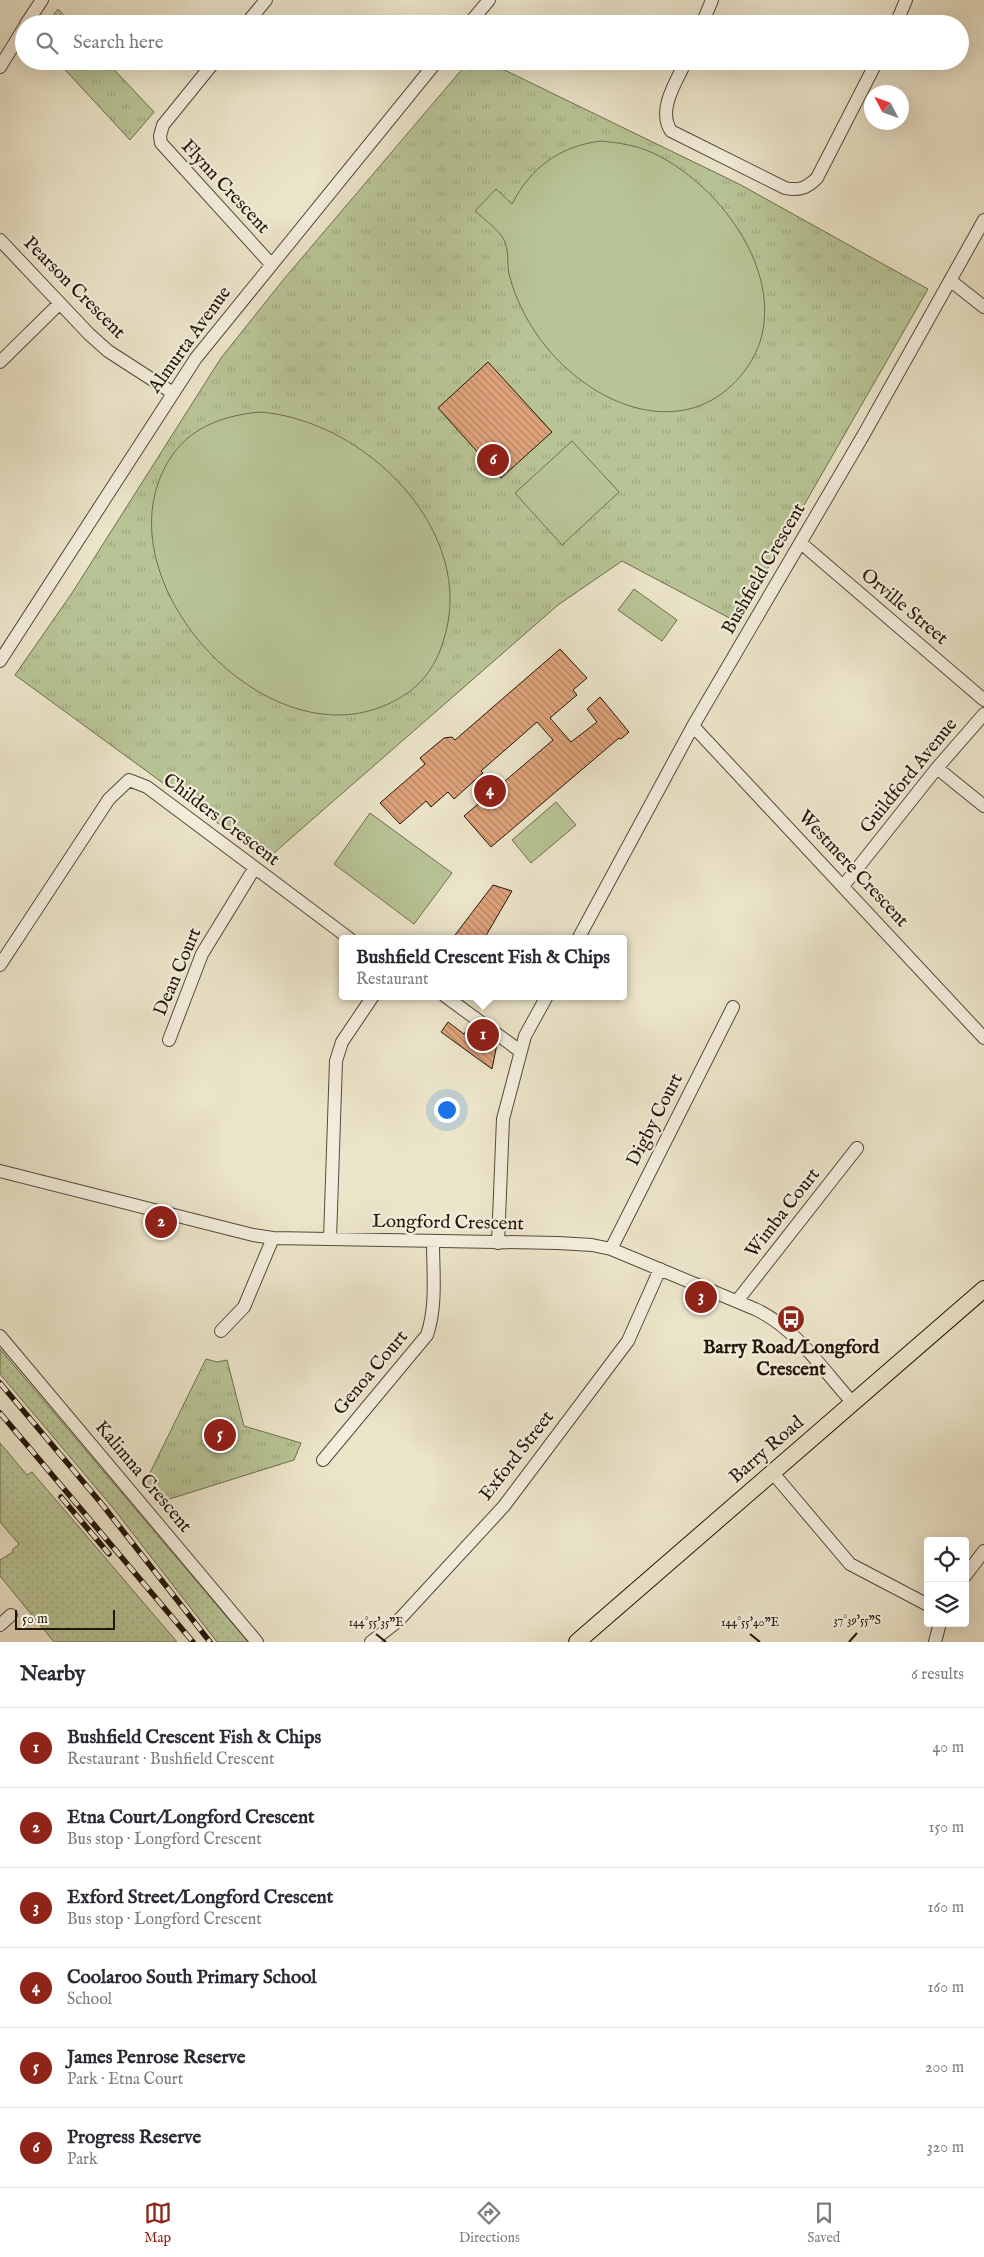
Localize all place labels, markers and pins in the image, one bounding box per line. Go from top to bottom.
pin: 6 [477,441,509,479]
pin: 4 [474,772,506,810]
pin: 1 [467,1016,499,1054]
pin: 2 [145,1203,177,1241]
pin: 3 [685,1278,717,1316]
bus stop icon: Barry Road/Longford Crescent [776,1304,806,1334]
place label: Barry Road/Longford Crescent [703,1336,880,1382]
pin: 5 [204,1416,236,1454]

